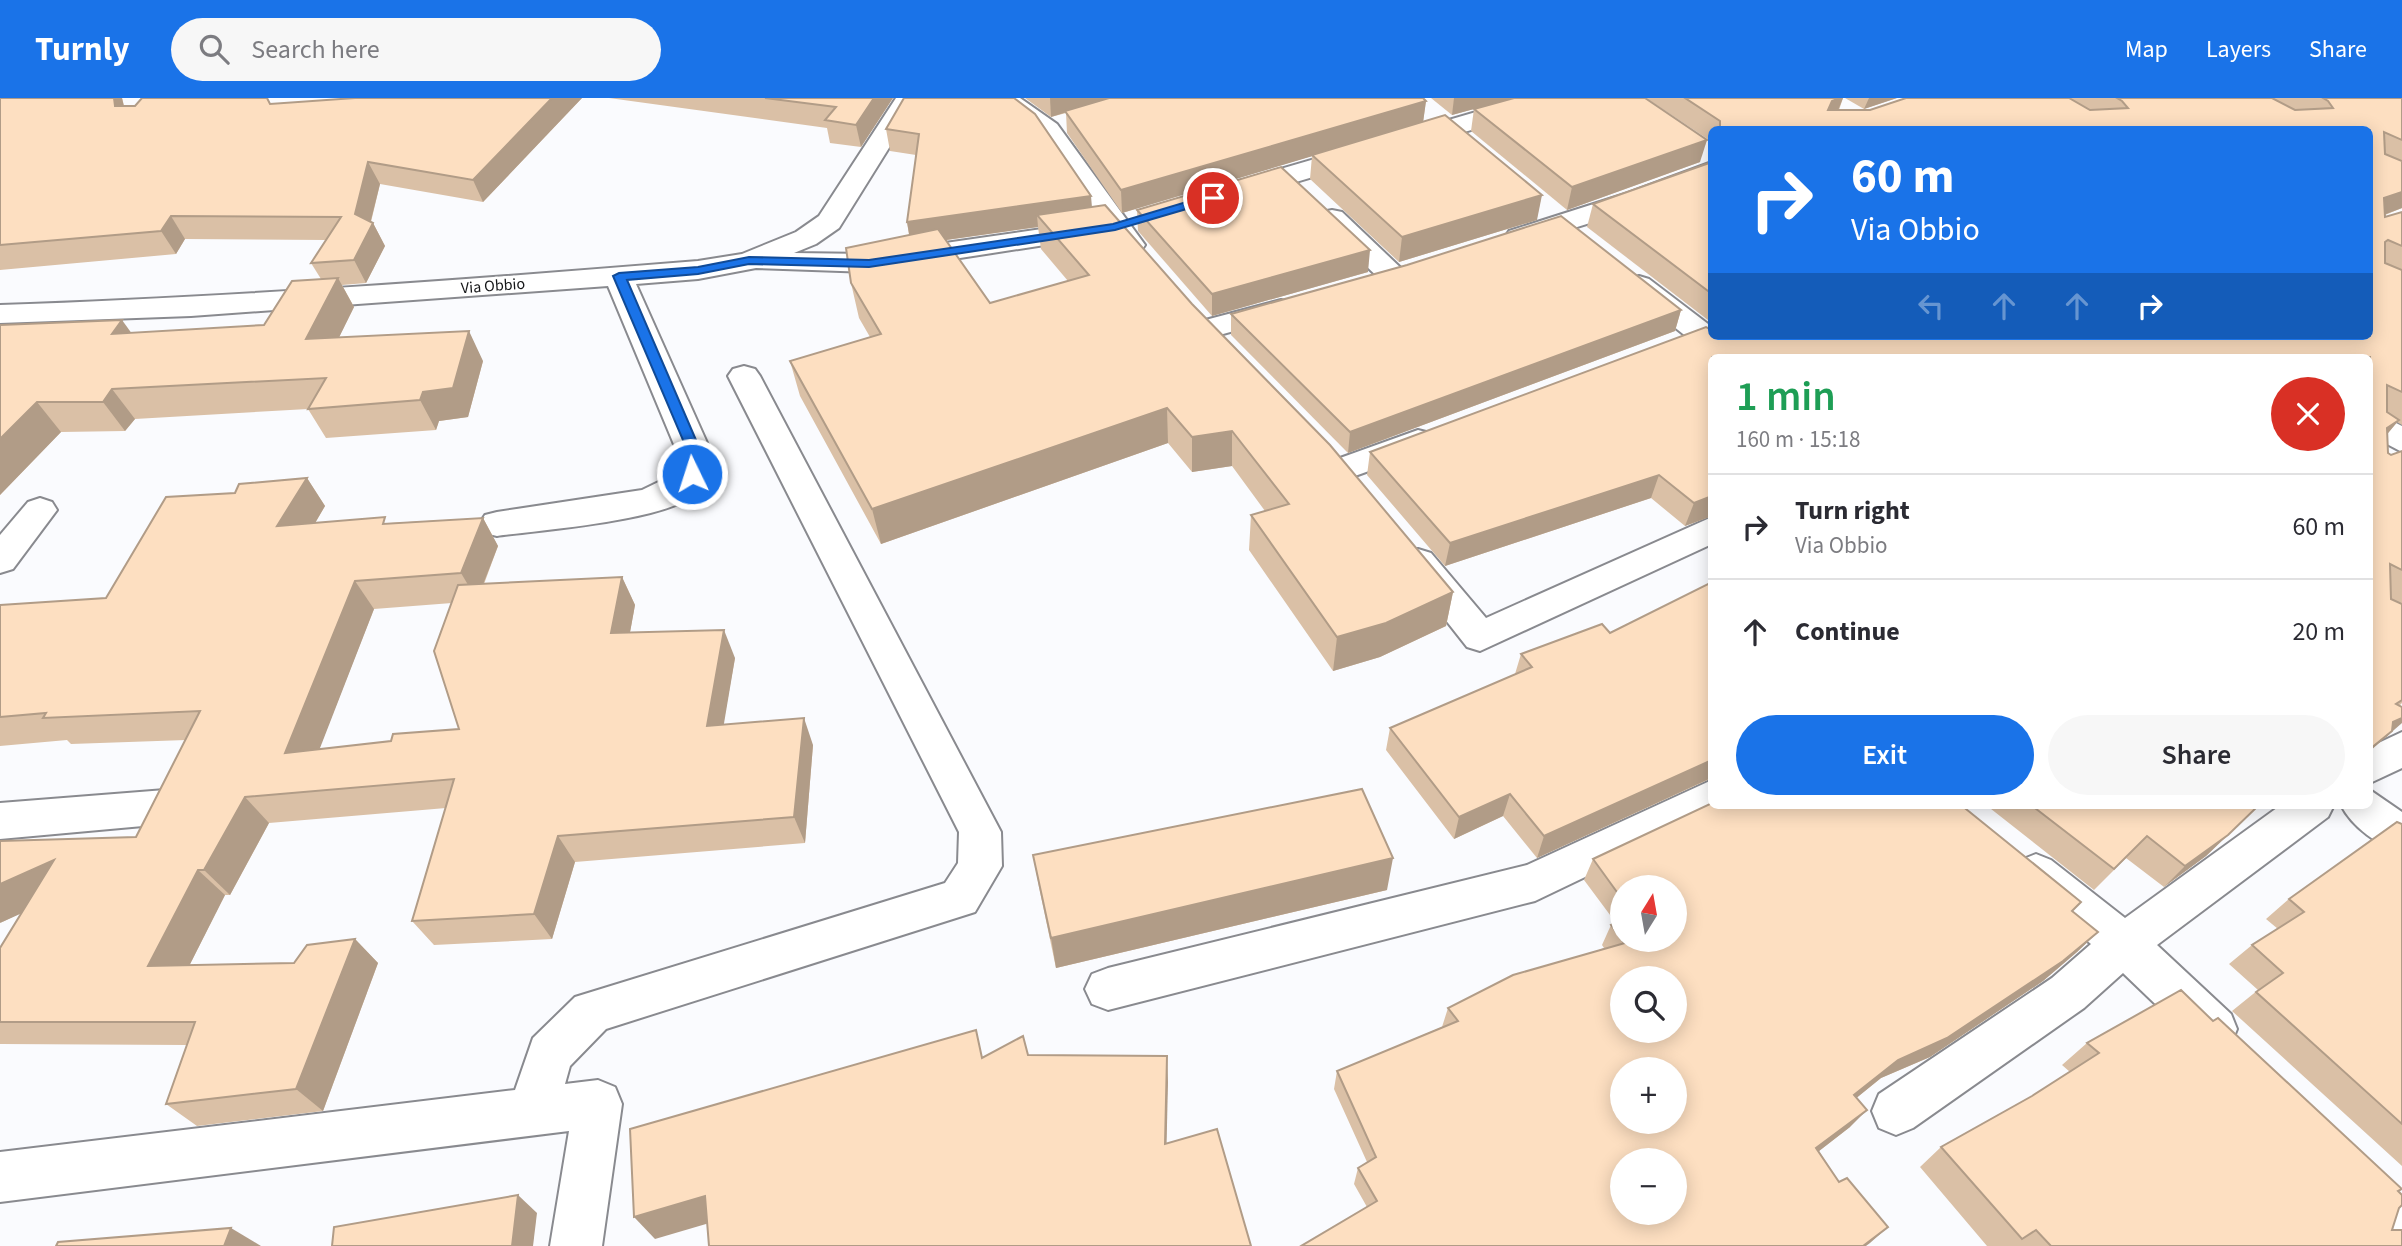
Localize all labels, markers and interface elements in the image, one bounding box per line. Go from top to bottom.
search box [171,18,661,81]
text: Turnly [35,26,129,73]
icon: search [195,30,233,68]
text: Search here [251,31,380,68]
text: Map [2125,32,2168,67]
text: Layers [2206,32,2271,67]
text: Share [2309,32,2367,67]
text: 60 m [1851,142,1955,212]
icon: right [1736,154,1827,245]
pin [1183,168,1243,228]
icon: arrive [1194,179,1232,217]
text: Via Obbio [1851,207,1980,253]
street label: Via Obbio [460,273,526,299]
icon: left [1912,287,1950,325]
icon: ahead [1985,287,2023,325]
icon: ahead [2058,287,2096,325]
icon: right [2131,287,2169,325]
text: 1 min [1736,367,1836,427]
button: close [2271,377,2345,451]
text: 160 m · 15:18 [1736,423,1860,456]
position arrow [655,437,729,511]
text: Turn right [1795,492,1910,529]
icon: right [1736,508,1774,546]
text: 60 m [2292,508,2345,545]
text: Via Obbio [1795,529,1888,562]
icon: ahead [1736,613,1774,651]
text: Continue [1795,613,1900,650]
text: 20 m [2292,613,2345,650]
button: Exit [1736,715,2034,795]
button: Share [2048,715,2345,795]
north arrow [1610,875,1687,952]
map controls [1610,875,1687,1225]
button: search [1610,966,1687,1043]
button: + [1610,1057,1687,1134]
button: − [1610,1148,1687,1225]

